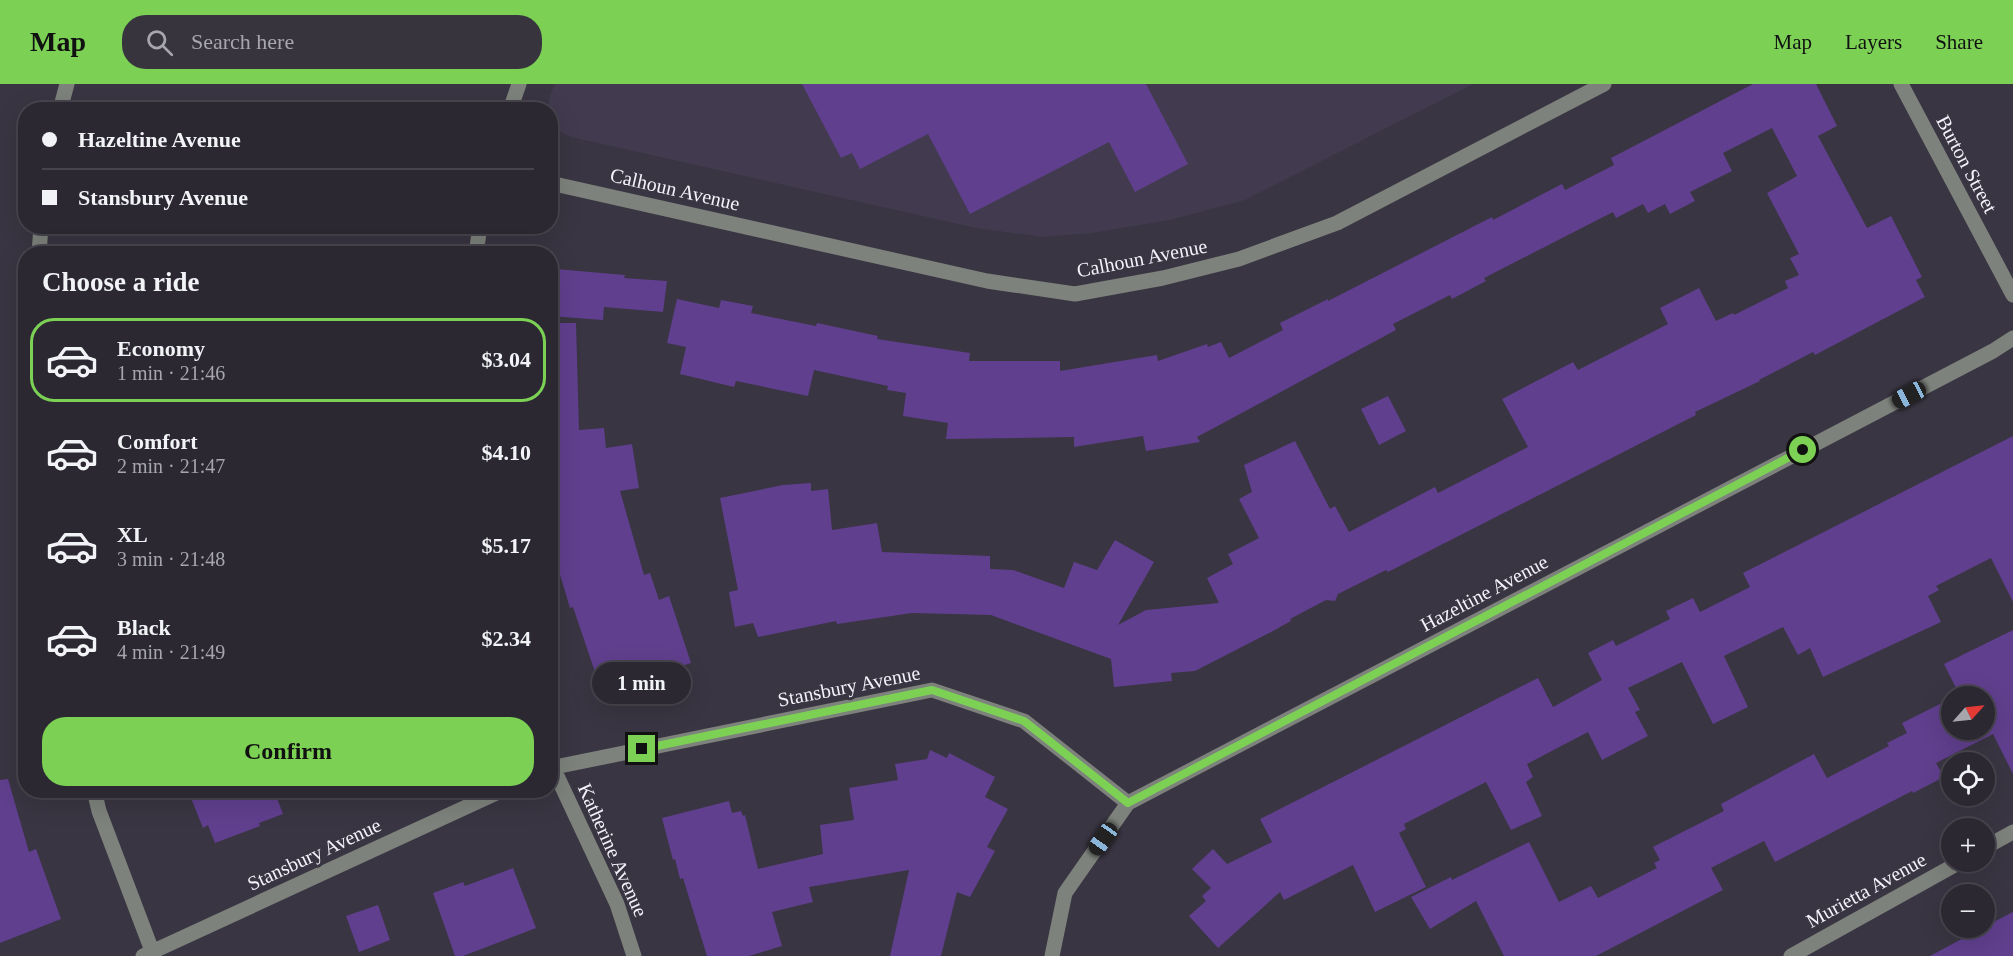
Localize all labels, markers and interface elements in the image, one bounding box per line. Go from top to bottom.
search box [122,15,542,69]
text: Map [30,26,86,57]
icon: search [143,26,176,59]
text: Search here [191,29,294,54]
text: Map [1774,30,1812,54]
text: Layers [1845,30,1902,54]
text: Share [1935,30,1983,54]
street label: Burton Street [1932,112,2002,217]
text: Hazeltine Avenue [78,127,241,152]
street label: Calhoun Avenue [608,163,742,215]
text: Stansbury Avenue [78,185,248,210]
street label: Calhoun Avenue [1075,235,1209,281]
text: Choose a ride [42,267,200,297]
icon: car [45,333,99,387]
text: Economy [117,336,205,361]
text: $3.04 [482,347,531,372]
text: 1 min · 21:46 [117,362,225,384]
car [1889,379,1929,411]
icon: car [45,426,99,480]
text: Comfort [117,429,198,454]
route start [1789,436,1816,463]
text: $4.10 [482,440,531,465]
text: 2 min · 21:47 [117,455,225,477]
icon: car [45,519,99,573]
text: XL [117,522,148,547]
text: $5.17 [482,533,531,558]
text: 3 min · 21:48 [117,548,225,570]
street label: Hazeltine Avenue [1416,550,1552,636]
icon: car [45,612,99,666]
text: Black [117,615,171,640]
text: $2.34 [482,626,531,651]
text: 4 min · 21:49 [117,641,225,663]
street label: Stansbury Avenue [776,661,922,712]
callout: 1 min [592,662,692,704]
text: 1 min [617,672,666,694]
north arrow [1941,686,1995,740]
map controls [1941,686,1995,938]
button: Confirm [42,717,534,786]
route end [628,735,655,762]
button: locate [1941,752,1995,806]
street label: Katherine Avenue [574,780,652,920]
street label: Stansbury Avenue [244,813,385,895]
button: + [1941,818,1995,872]
car [1085,819,1121,859]
street label: Murietta Avenue [1802,848,1930,932]
button: − [1941,884,1995,938]

